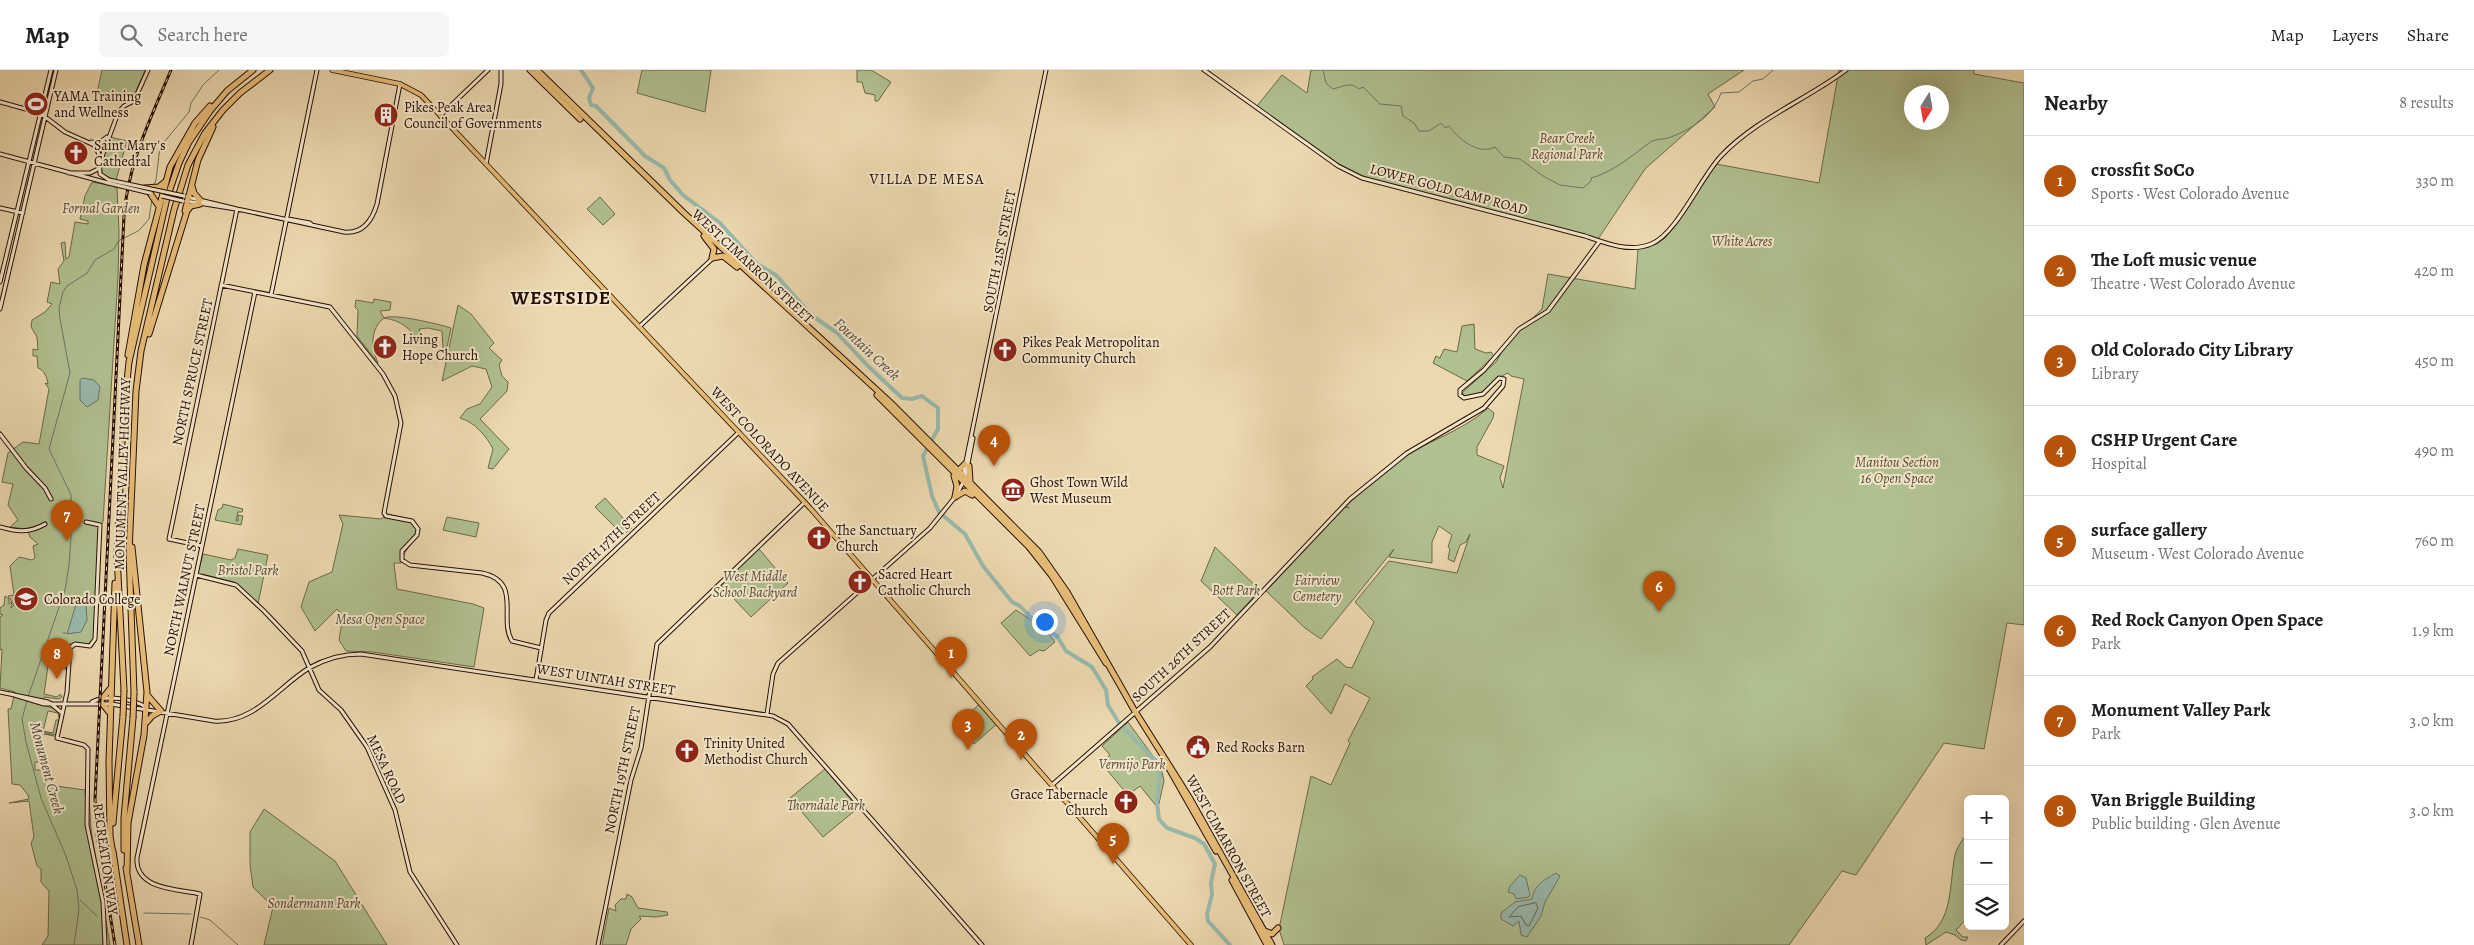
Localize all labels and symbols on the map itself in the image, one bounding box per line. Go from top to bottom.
north arrow [1904,85,1949,130]
place label: YAMA Training and Wellness [53,87,141,122]
sports icon: YAMA Training and Wellness [23,91,49,117]
place label: Pikes Peak Area Council of Governments [404,98,542,133]
building icon: Pikes Peak Area Council of Governments [373,102,399,128]
park label: Bear Creek Regional Park [1531,129,1603,164]
place label: Saint Mary's Cathedral [94,136,166,171]
church icon: Saint Mary's Cathedral [63,140,89,166]
street label: LOWER GOLD CAMP ROAD [1368,159,1530,220]
district label: VILLA DE MESA [868,169,985,189]
street label: SOUTH 21ST STREET [978,188,1021,314]
park label: Formal Garden [62,199,140,218]
street label: WEST CIMARRON STREET [687,204,818,328]
park label: White Acres [1711,232,1773,251]
district label: WESTSIDE [510,285,611,311]
street label: NORTH SPRUCE STREET [168,296,217,447]
water label: Fountain Creek [830,313,905,385]
place label: Living Hope Church [402,330,479,365]
place label: Pikes Peak Metropolitan Community Church [1022,333,1160,368]
church icon: Living Hope Church [372,334,398,360]
church icon: Pikes Peak Metropolitan Community Church [992,337,1018,363]
street label: MONUMENT VALLEY HIGHWAY [110,377,135,570]
street label: WEST COLORADO AVENUE [706,382,833,516]
pin: 4 [978,425,1010,466]
park label: Manitou Section 16 Open Space [1855,453,1939,488]
place label: Ghost Town Wild West Museum [1029,473,1128,508]
museum icon: Ghost Town Wild West Museum [1000,477,1026,503]
street label: NORTH 17TH STREET [558,487,665,589]
pin: 7 [51,500,83,541]
street label: NORTH WALNUT STREET [159,502,210,658]
place label: The Sanctuary Church [836,521,917,556]
church icon: The Sanctuary Church [806,525,832,551]
park label: Bristol Park [218,561,278,580]
place label: Sacred Heart Catholic Church [878,565,971,600]
park label: West Middle School Backyard [713,567,798,602]
church icon: Sacred Heart Catholic Church [847,569,873,595]
park label: Fairview Cemetery [1293,571,1341,606]
pin: 6 [1643,571,1675,612]
park label: Bott Park [1212,581,1260,600]
school or university icon: Colorado College [13,586,39,612]
place label: Colorado College [44,590,141,609]
street label: SOUTH 26TH STREET [1128,604,1235,706]
your location [1032,609,1058,635]
park label: Mesa Open Space [335,610,425,629]
pin: 1 [935,637,967,678]
pin: 8 [41,638,73,679]
street label: WEST UINTAH STREET [534,659,677,700]
street label: NORTH 19TH STREET [600,705,645,835]
pin: 3 [952,709,984,750]
pin: 2 [1005,719,1037,760]
water label: Monument Creek [25,720,69,817]
street label: MESA ROAD [362,731,411,807]
place label: Trinity United Methodist Church [704,734,808,769]
public building icon: Red Rocks Barn [1185,734,1211,760]
church icon: Trinity United Methodist Church [674,738,700,764]
place label: Red Rocks Barn [1216,738,1305,757]
park label: Vermijo Park [1099,755,1165,774]
street label: WEST CIMARRON STREET [1181,771,1276,921]
place label: Grace Tabernacle Church [1010,785,1109,820]
church icon: Grace Tabernacle Church [1113,789,1139,815]
park label: Thorndale Park [787,796,865,815]
street label: RECREATION WAY [88,802,123,917]
pin: 5 [1097,823,1129,864]
park label: Sondermann Park [267,894,361,913]

